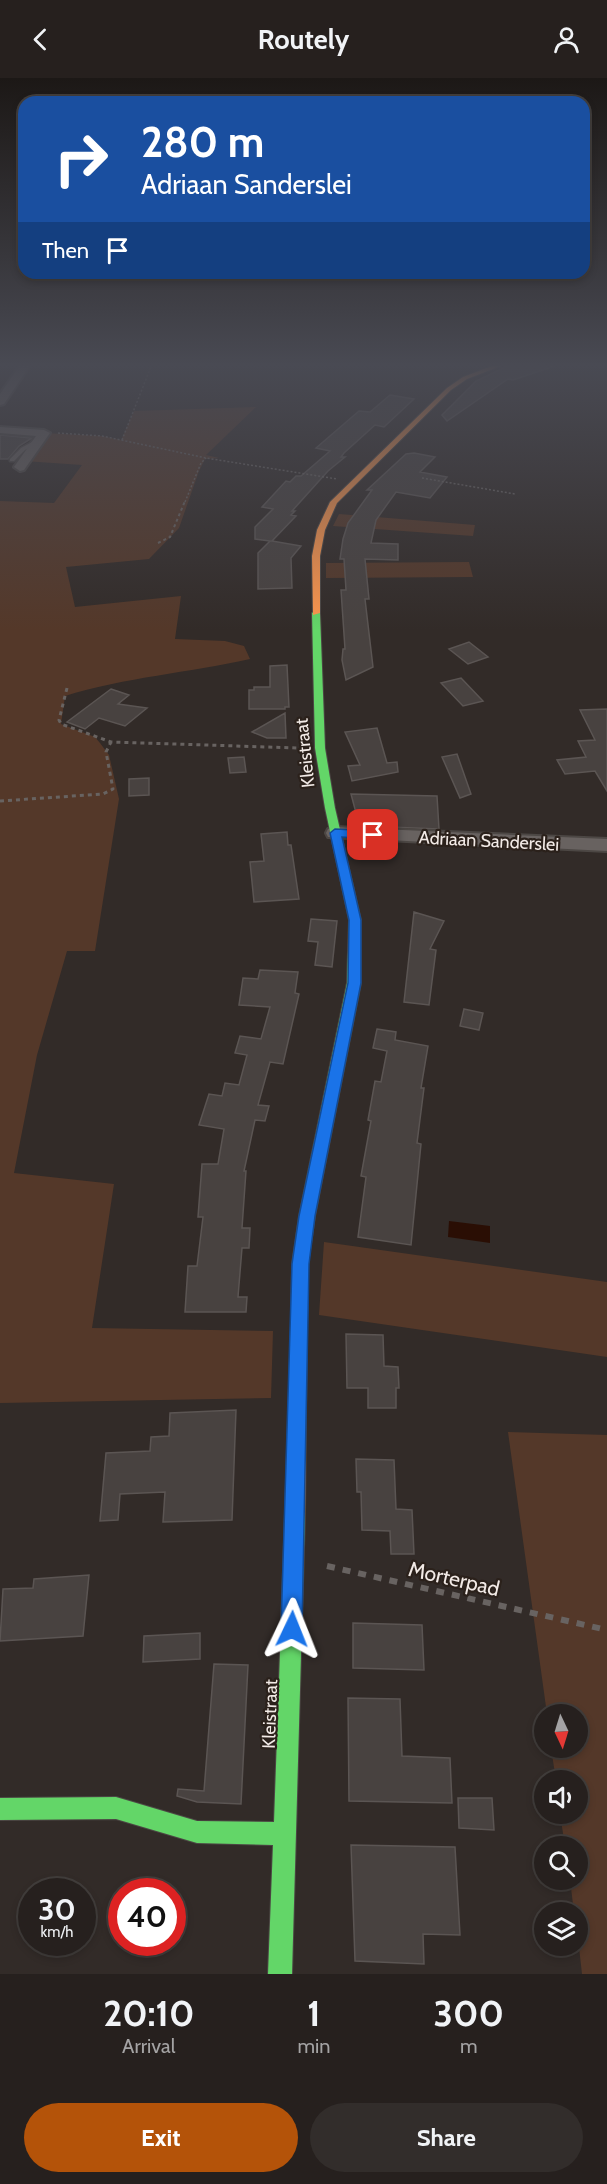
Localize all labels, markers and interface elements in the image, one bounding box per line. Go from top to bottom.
icon: back [24,23,57,56]
text: Routely [258,23,349,56]
icon: person [550,23,583,56]
text: 280 m [141,116,264,168]
icon: right [42,120,120,198]
text: Adriaan Sanderslei [141,168,352,201]
icon: arrive [101,234,134,267]
text: Then [42,237,89,264]
street label: Kleistraat [290,717,320,789]
pin [347,809,398,860]
icon: arrive [356,818,389,851]
street label: Adriaan Sanderslei [418,826,560,856]
street label: Morterpad [406,1556,502,1601]
position arrow [260,1597,324,1661]
street label: Kleistraat [258,1679,282,1749]
north arrow [534,1704,588,1758]
map controls [534,1704,588,1956]
button: sound [534,1770,588,1824]
button: search [534,1836,588,1890]
speed limit sign: 40 [108,1878,186,1956]
text: 30 [38,1891,76,1928]
button: layers [534,1902,588,1956]
text: km/h [41,1923,73,1941]
text: 20:10 [103,1991,194,2035]
text: 1 [307,1991,321,2035]
text: 300 [434,1991,504,2035]
text: Arrival [122,2034,175,2058]
text: min [297,2034,330,2058]
text: m [460,2034,477,2058]
button: Exit [24,2103,298,2172]
button: Share [310,2103,583,2172]

